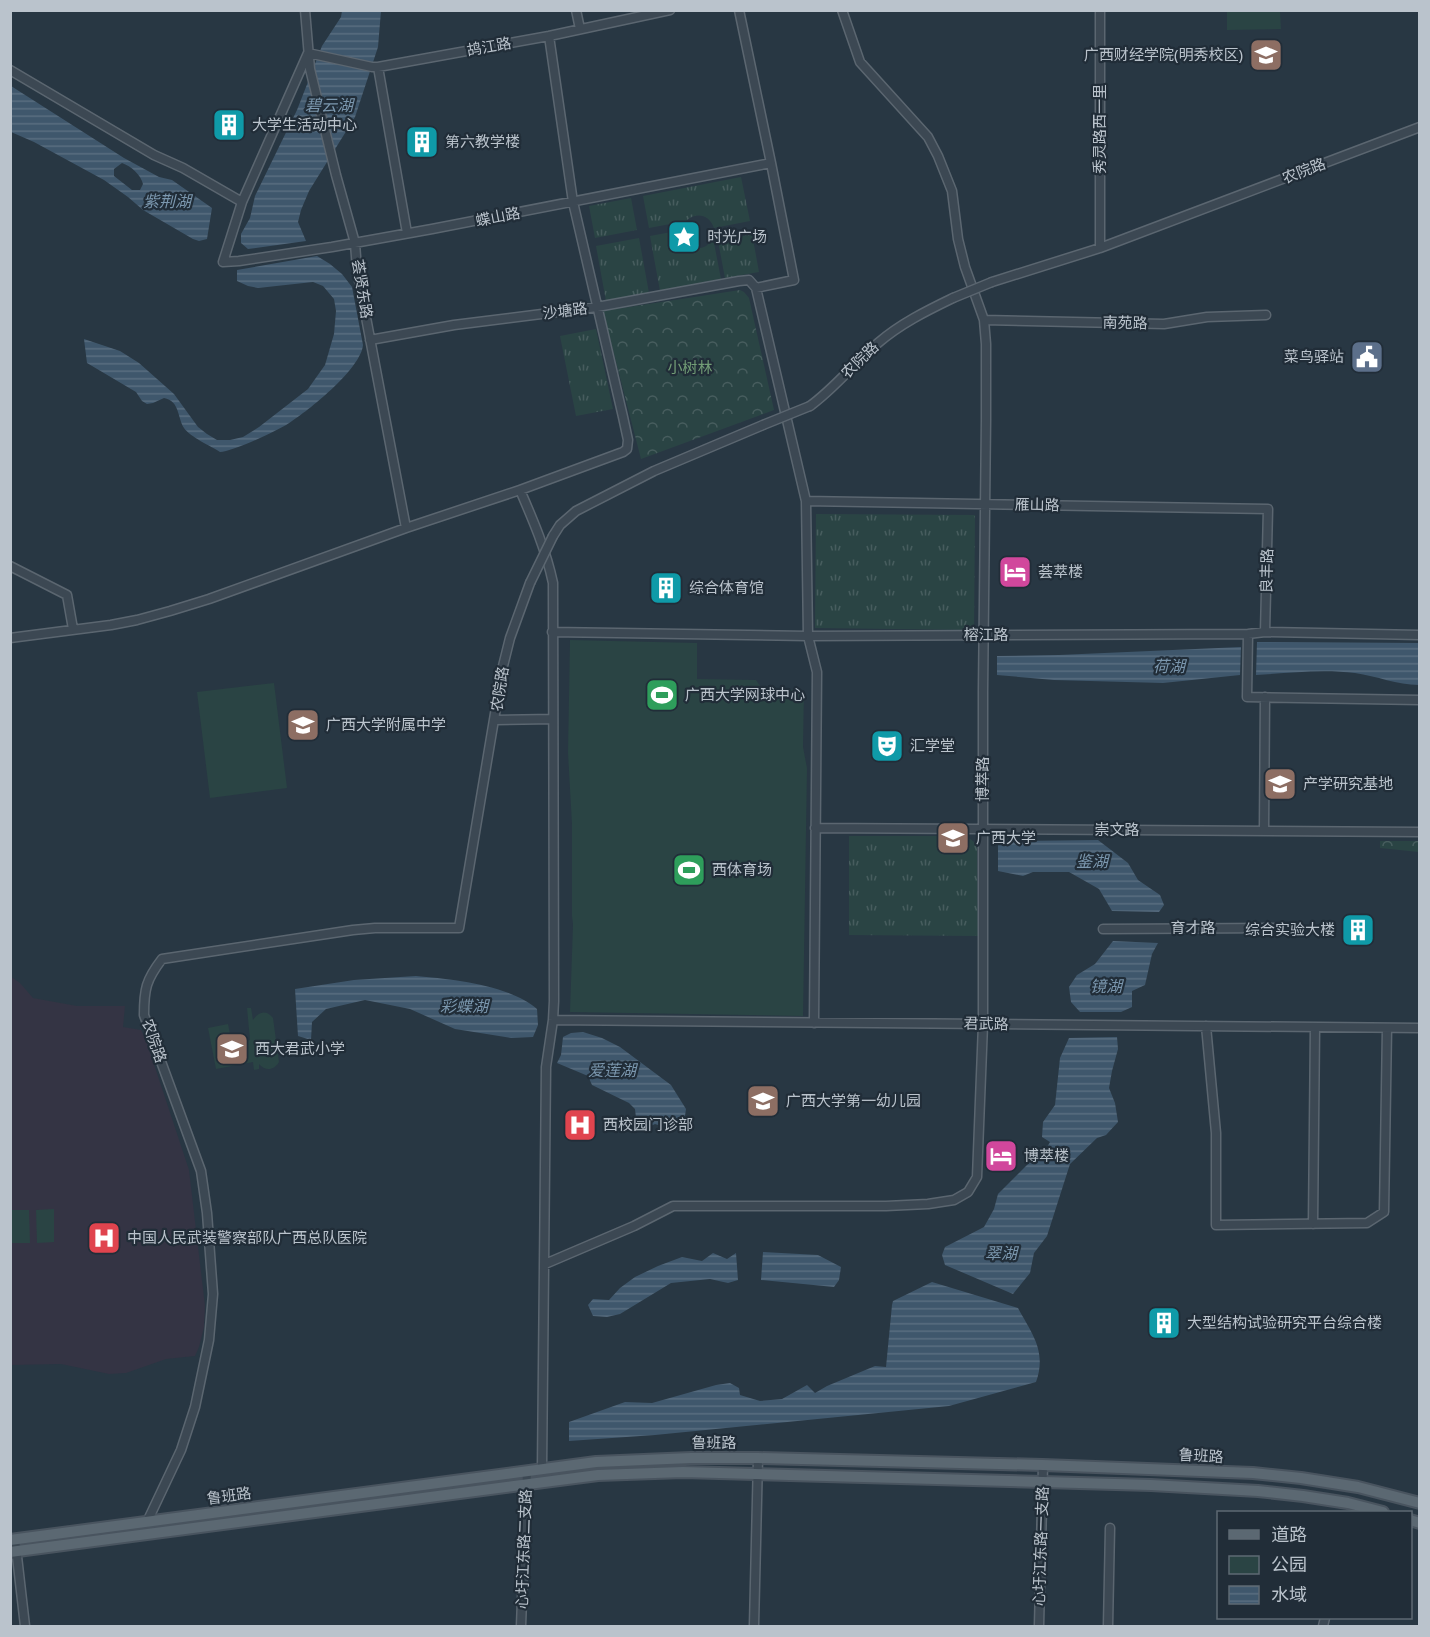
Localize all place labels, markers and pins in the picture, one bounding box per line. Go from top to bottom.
school or university icon: 广西财经学院(明秀校区) [1248,37,1284,73]
place label: 广西财经学院(明秀校区) [1084,44,1243,64]
building icon: 大学生活动中心 [211,107,247,143]
place label: 大学生活动中心 [252,114,357,134]
building icon: 第六教学楼 [404,124,440,160]
place label: 第六教学楼 [445,131,520,151]
place icon: 时光广场 [666,219,702,255]
place label: 时光广场 [707,226,767,246]
public building icon: 菜鸟驿站 [1349,339,1385,375]
place label: 菜鸟驿站 [1284,346,1344,366]
hotel icon: 荟萃楼 [997,554,1033,590]
place label: 荟萃楼 [1038,561,1083,581]
building icon: 综合体育馆 [648,570,684,606]
place label: 综合体育馆 [689,577,764,597]
sports icon: 广西大学网球中心 [644,677,680,713]
place label: 广西大学网球中心 [685,684,805,704]
school or university icon: 广西大学附属中学 [285,707,321,743]
place label: 广西大学附属中学 [326,714,446,734]
theatre icon: 汇学堂 [869,728,905,764]
place label: 汇学堂 [910,735,955,755]
school or university icon: 产学研究基地 [1262,766,1298,802]
place label: 产学研究基地 [1303,773,1393,793]
school or university icon: 广西大学 [935,820,971,856]
place label: 广西大学 [976,827,1036,847]
sports icon: 西体育场 [671,852,707,888]
place label: 西体育场 [712,859,772,879]
building icon: 综合实验大楼 [1340,912,1376,948]
place label: 综合实验大楼 [1245,919,1335,939]
school or university icon: 西大君武小学 [214,1031,250,1067]
place label: 西大君武小学 [255,1038,345,1058]
school or university icon: 广西大学第一幼儿园 [745,1083,781,1119]
place label: 广西大学第一幼儿园 [786,1090,921,1110]
hospital icon: 西校园门诊部 [562,1107,598,1143]
place label: 西校园门诊部 [603,1114,693,1134]
hotel icon: 博萃楼 [983,1138,1019,1174]
place label: 博萃楼 [1024,1145,1069,1165]
hospital icon: 中国人民武装警察部队广西总队医院 [86,1220,122,1256]
place label: 中国人民武装警察部队广西总队医院 [127,1227,367,1247]
building icon: 大型结构试验研究平台综合楼 [1146,1305,1182,1341]
place label: 大型结构试验研究平台综合楼 [1187,1312,1382,1332]

